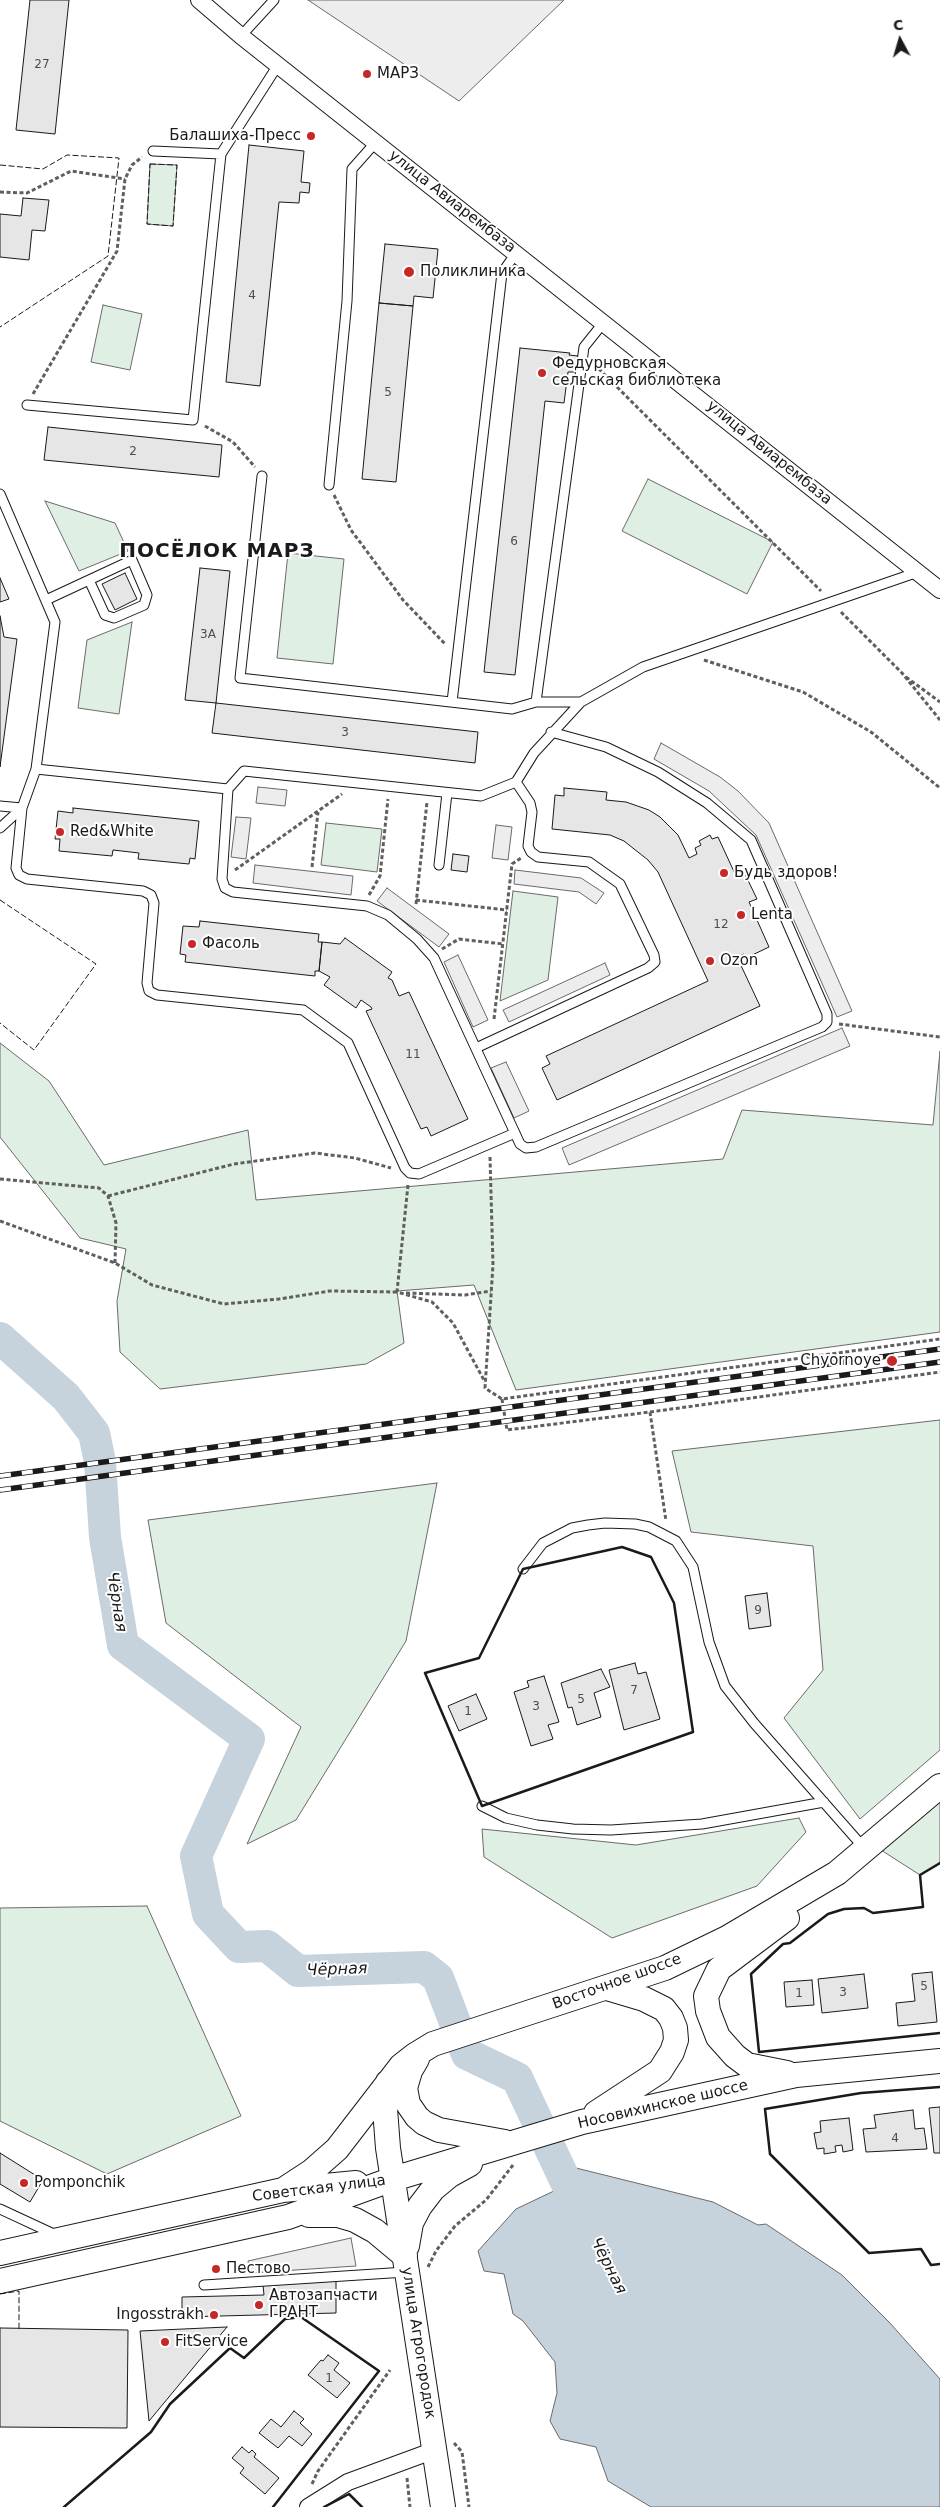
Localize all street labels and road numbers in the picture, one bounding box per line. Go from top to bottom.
street label: улица Авиарембаза [385,147,519,257]
street label: улица Авиарембаза [703,397,835,509]
street label: Восточное шоссе [550,1950,684,2014]
street label: Носовихинское шоссе [576,2077,750,2133]
street label: Советская улица [251,2172,387,2206]
street label: улица Агрогородок [397,2266,439,2420]

